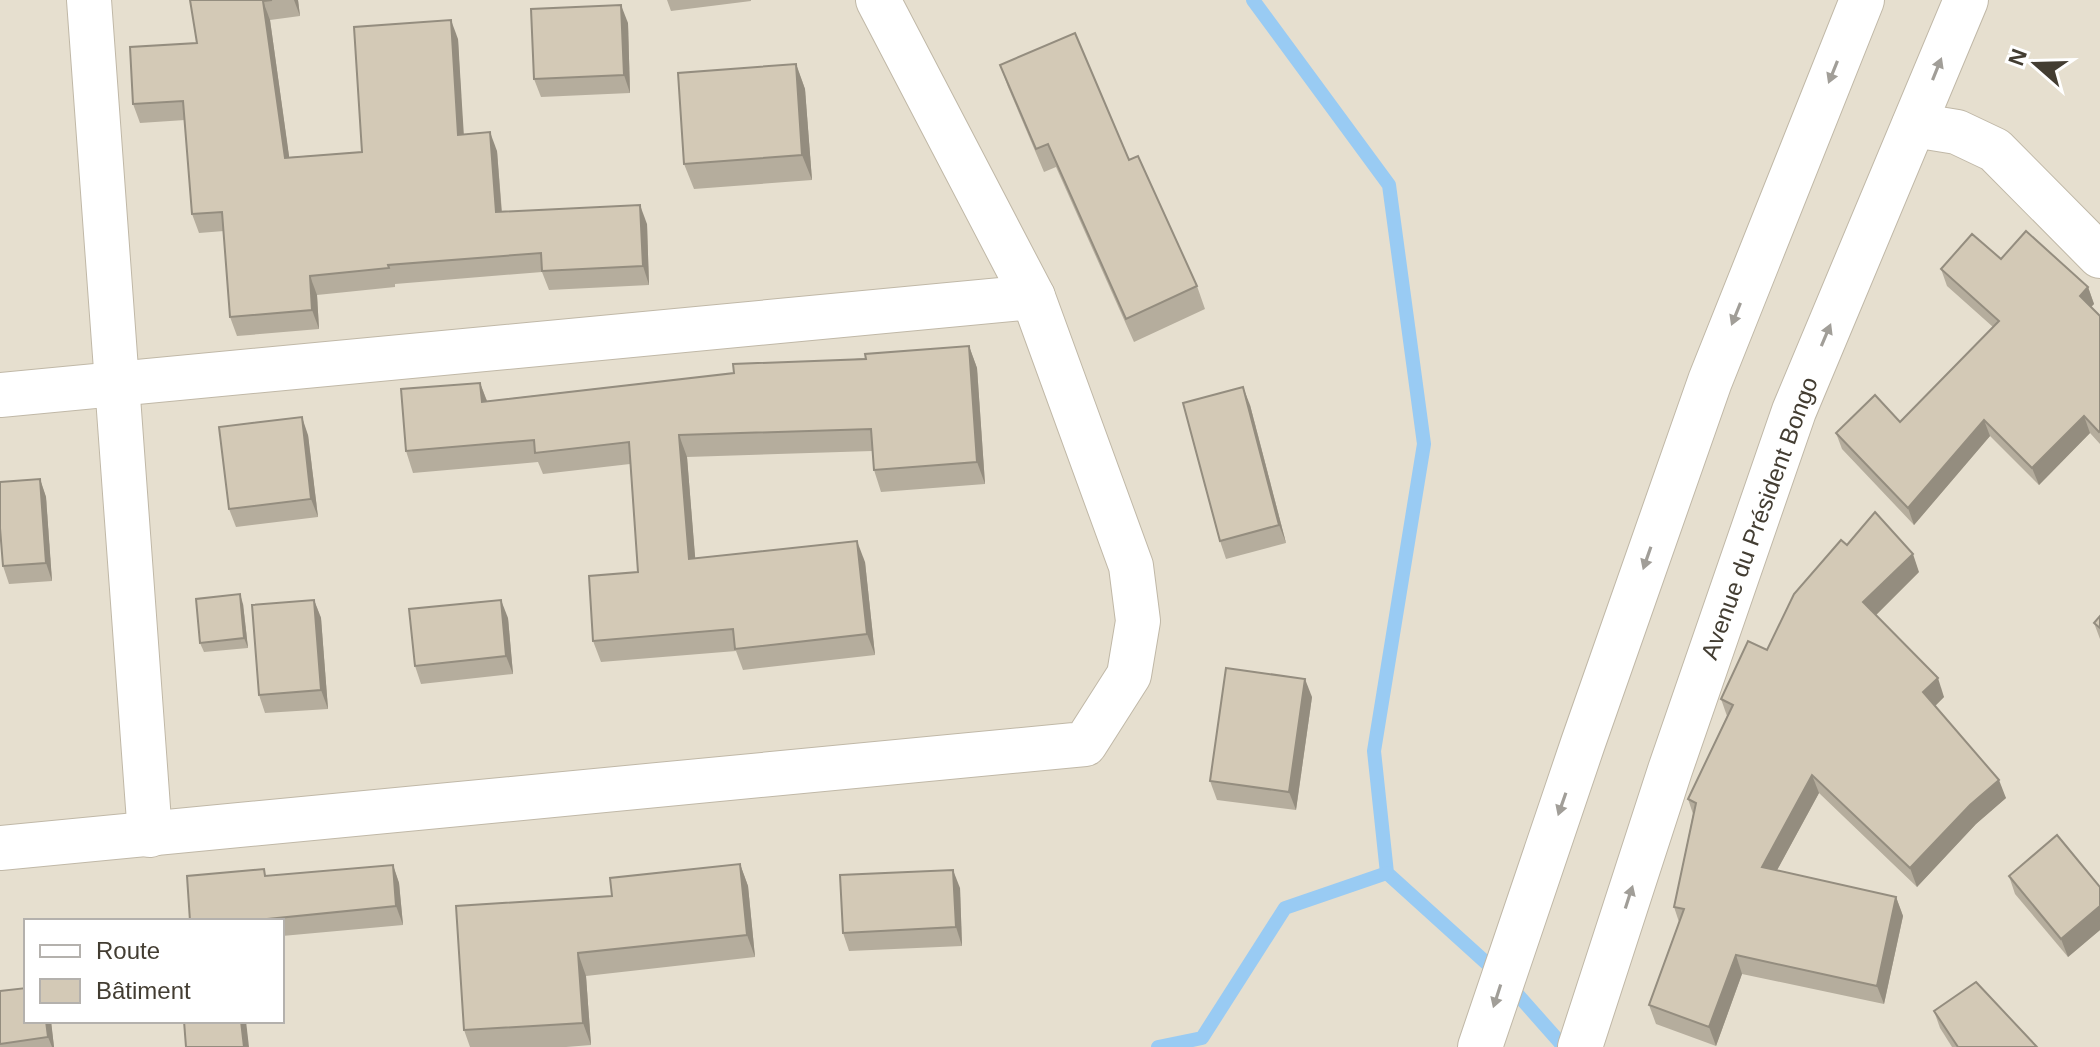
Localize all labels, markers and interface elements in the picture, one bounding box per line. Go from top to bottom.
north arrow [1996,24,2076,104]
text: N [2003,46,2032,69]
one-way arrow [1931,57,1944,81]
one-way arrow [1826,60,1839,84]
one-way arrow [1730,302,1743,326]
one-way arrow [1820,323,1833,347]
street label: Avenue du Président Bongo [1695,373,1823,663]
one-way arrow [1641,546,1653,570]
one-way arrow [1555,792,1568,816]
one-way arrow [1623,884,1636,908]
legend [24,919,284,1023]
text: Route [96,937,160,964]
text: Bâtiment [96,977,191,1004]
one-way arrow [1490,984,1502,1008]

